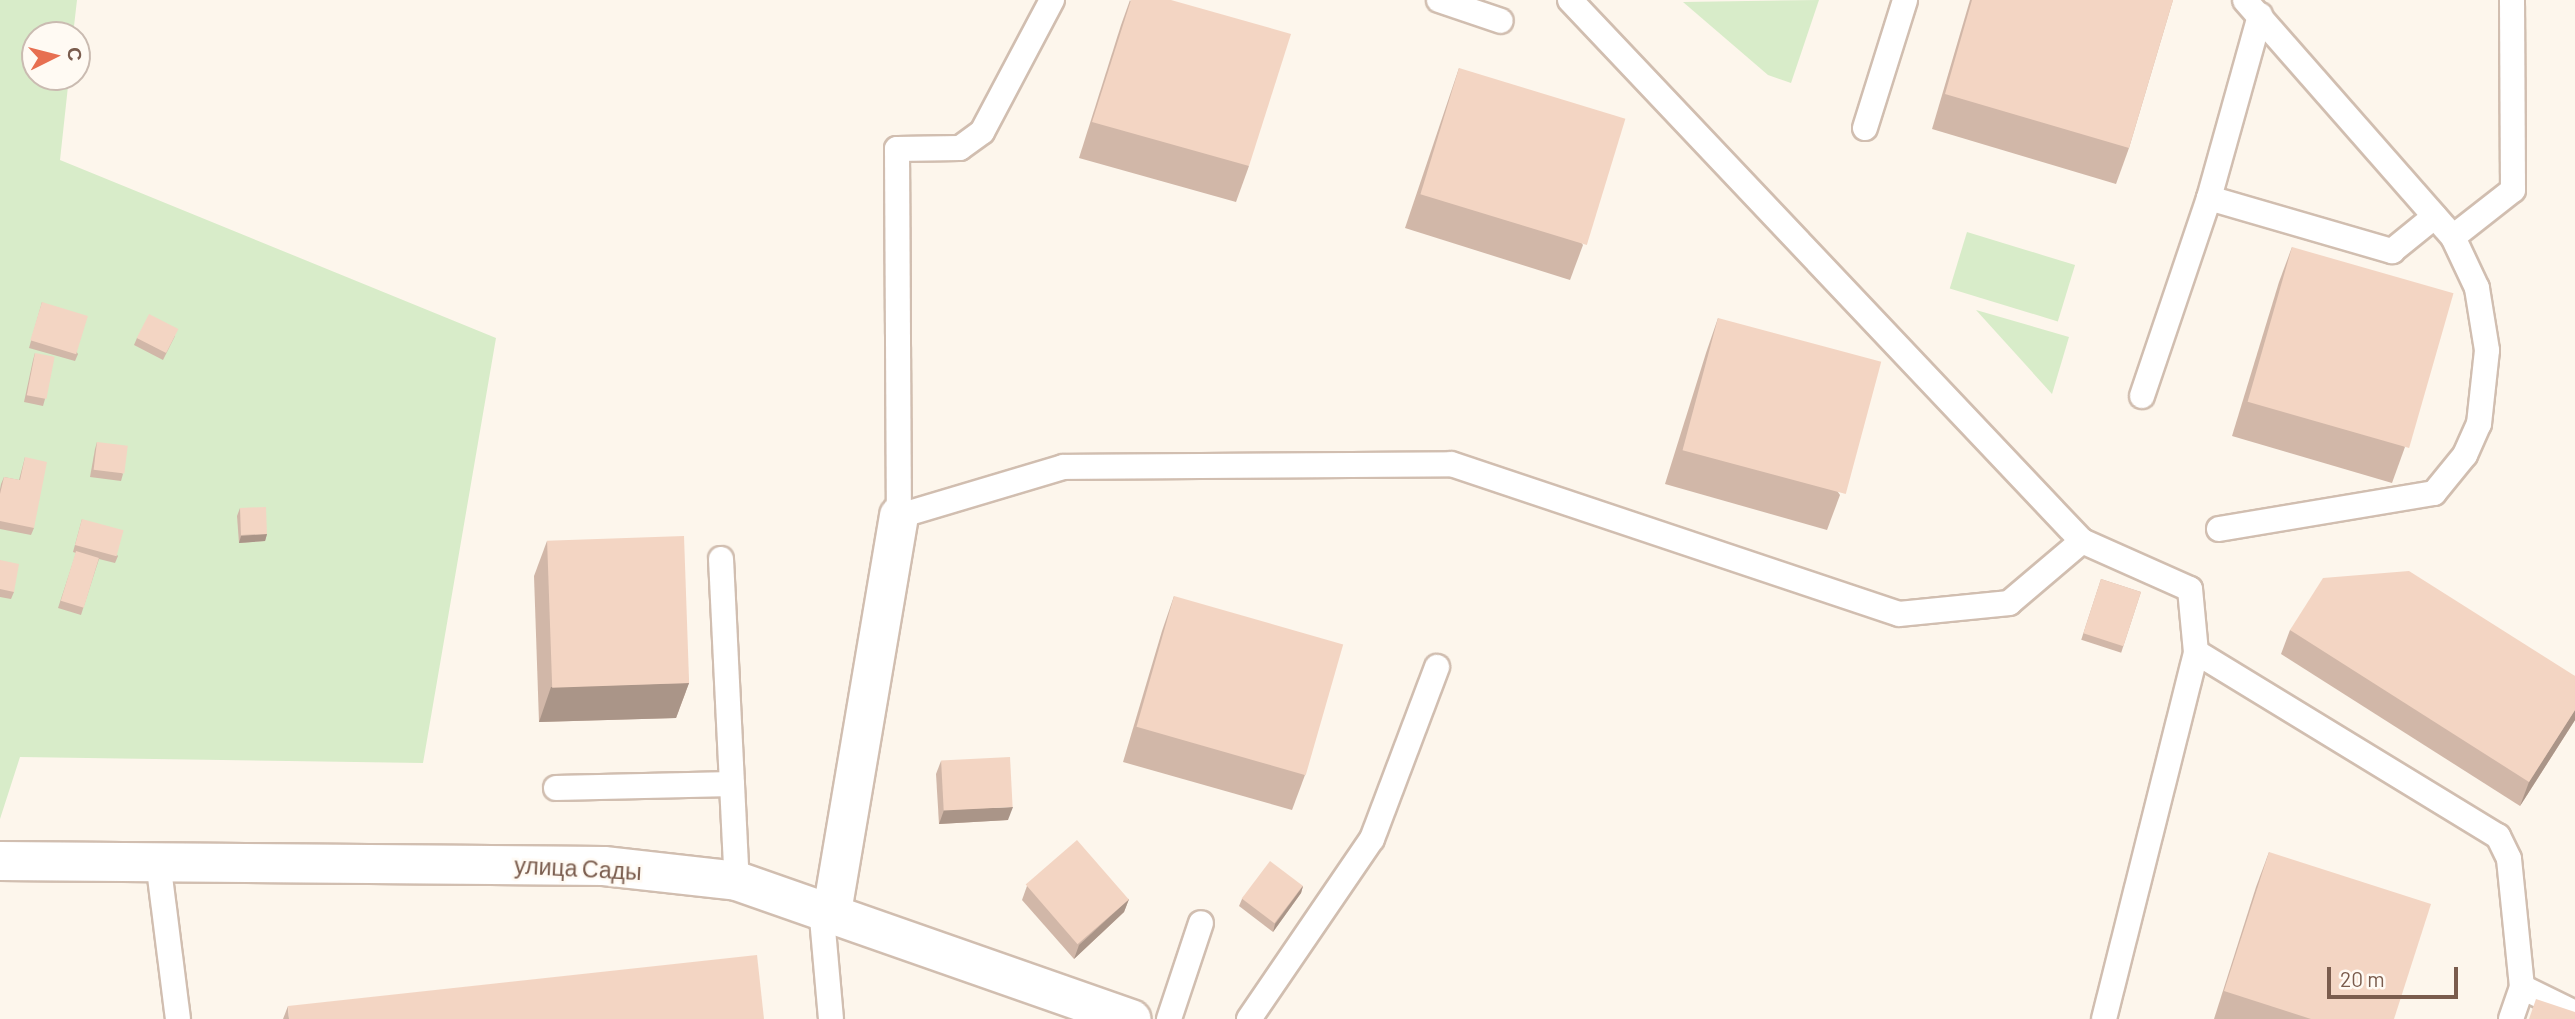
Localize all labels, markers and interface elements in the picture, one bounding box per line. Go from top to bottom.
north arrow [21,21,91,91]
text: С [63,46,88,62]
street label: улица Сады [514,851,642,885]
scale bar [2330,953,2461,997]
text: 20 m [2340,966,2385,991]

